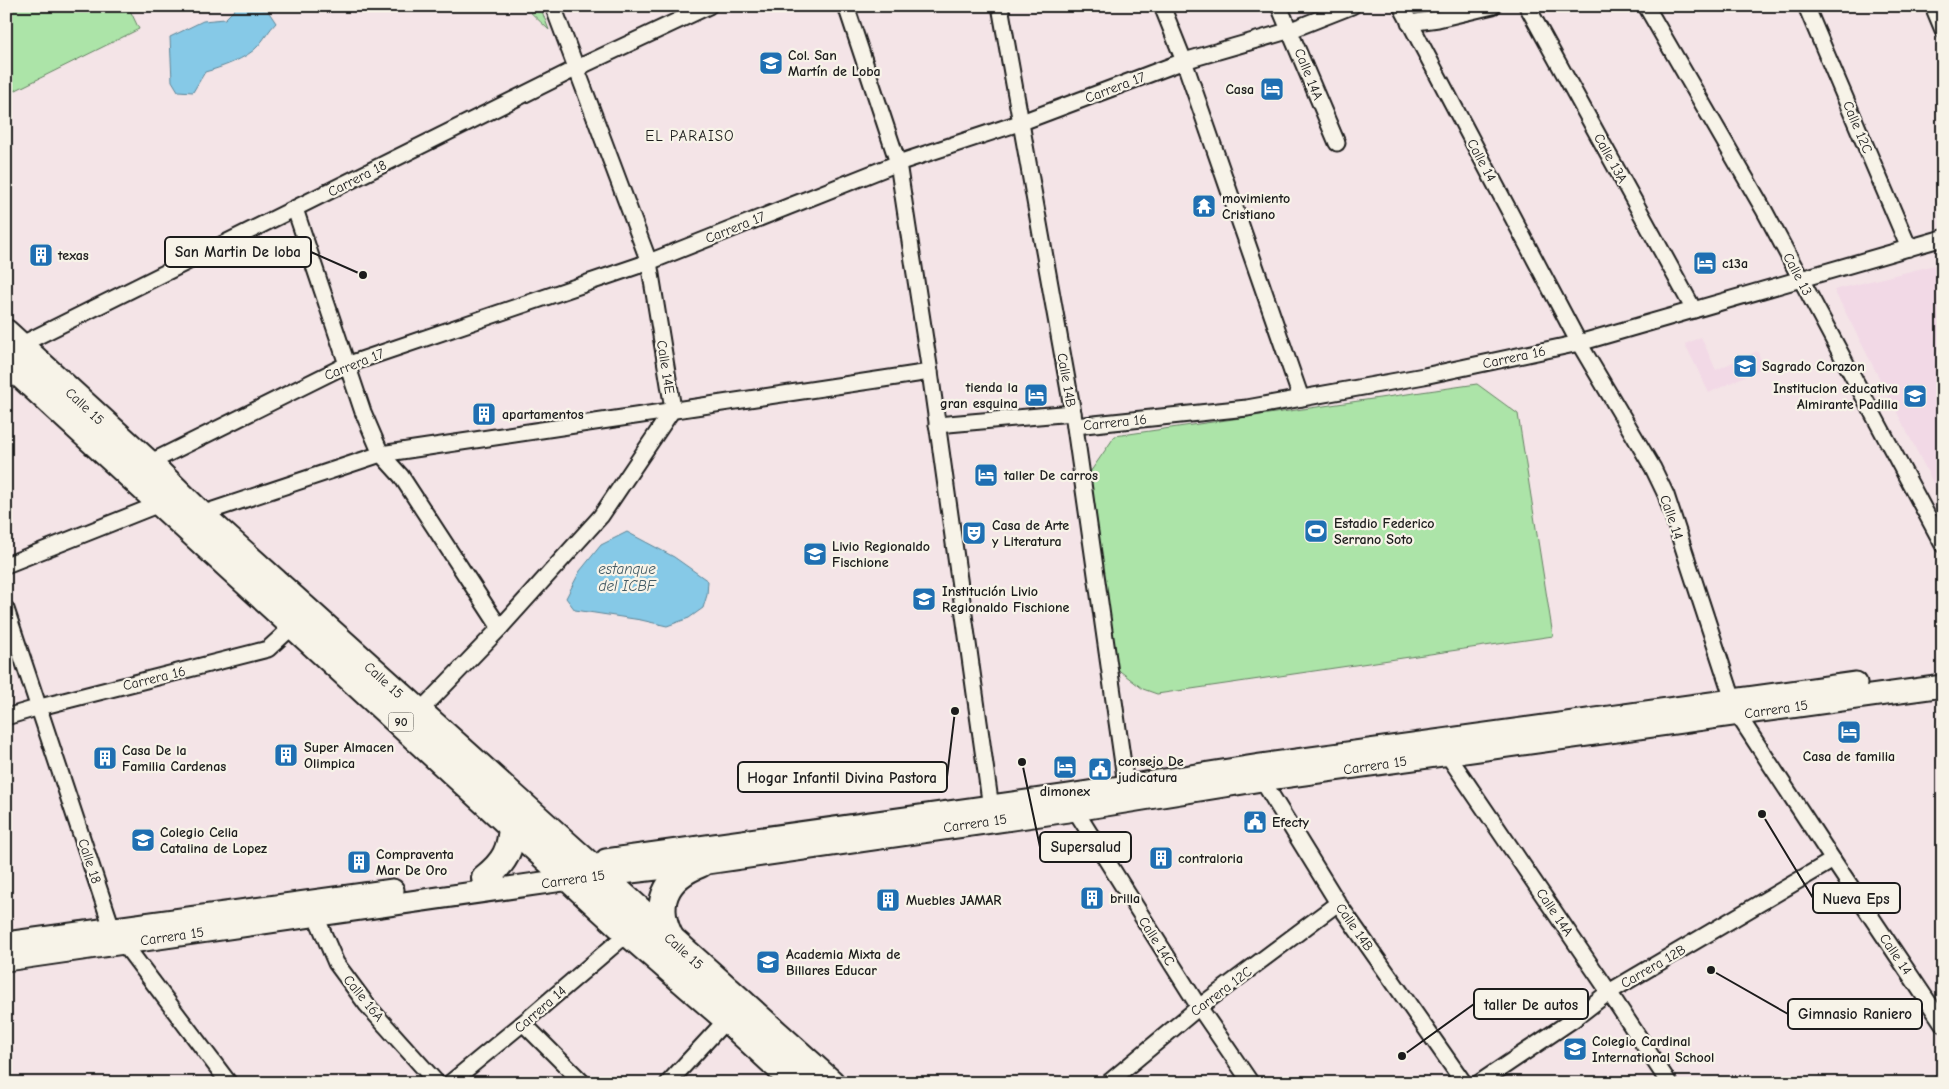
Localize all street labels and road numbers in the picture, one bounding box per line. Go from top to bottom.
street label: Calle 14A [1291,46,1327,102]
street label: Carrera 17 [1083,68,1148,107]
street label: Calle 12C [1839,99,1876,156]
street label: Calle 13A [1590,130,1631,186]
street label: Calle 14 [1463,136,1500,185]
street label: Carrera 18 [325,156,389,200]
street label: Carrera 17 [703,208,768,247]
street label: Calle 13 [1779,250,1816,299]
street label: Calle 14E [653,339,678,395]
street label: Carrera 16 [1481,343,1547,372]
street label: Carrera 17 [322,345,387,384]
street label: Calle 14B [1053,352,1080,409]
street label: Calle 15 [62,384,108,429]
street label: Carrera 16 [1082,411,1148,434]
street label: Calle 14 [1656,493,1687,542]
street label: Calle 15 [361,658,407,702]
street label: Carrera 16 [121,662,187,694]
street label: Carrera 15 [1743,697,1809,722]
road number: 90 [388,712,414,732]
street label: Carrera 15 [1342,753,1408,778]
street label: Carrera 15 [942,811,1008,836]
street label: Calle 18 [74,836,105,886]
street label: Carrera 15 [540,867,606,892]
street label: Calle 14A [1532,885,1577,939]
street label: Calle 14B [1332,900,1377,955]
street label: Calle 14C [1135,914,1178,969]
street label: Carrera 15 [139,924,205,949]
street label: Calle 15 [661,929,707,973]
street label: Calle 14 [1876,930,1916,978]
street label: Carrera 12B [1618,941,1689,992]
street label: Carrera 12C [1187,963,1256,1020]
street label: Calle 16A [340,972,387,1025]
street label: Carrera 14 [511,982,570,1037]

